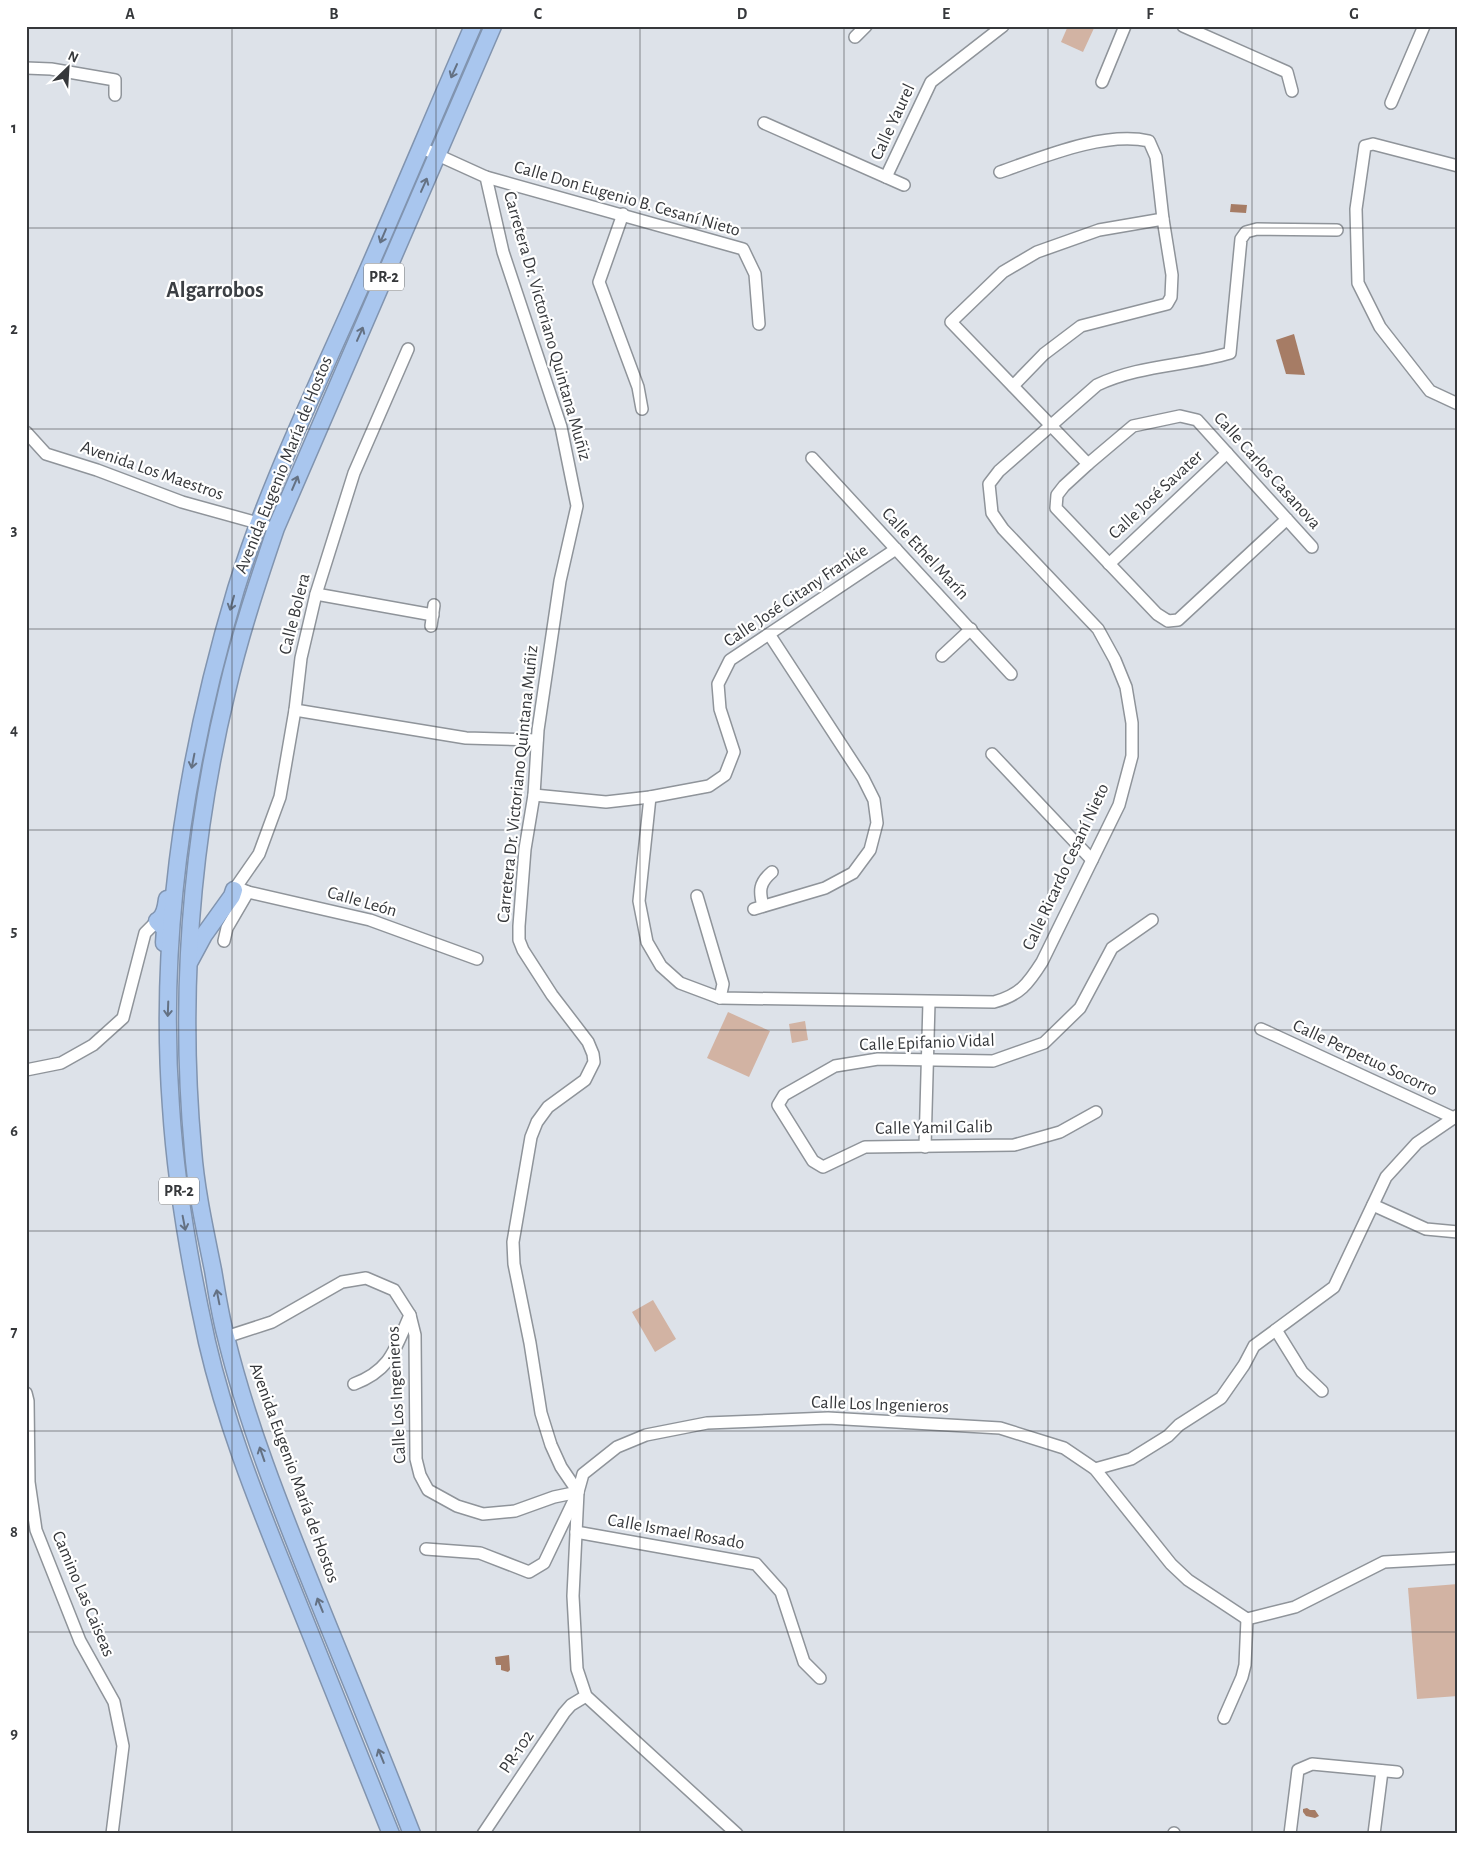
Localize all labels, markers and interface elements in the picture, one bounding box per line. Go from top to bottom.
text: A [125,6,135,22]
text: B [329,6,339,22]
text: C [534,6,543,22]
text: D [737,6,748,22]
text: E [942,6,950,22]
text: F [1146,6,1154,22]
text: G [1349,6,1359,22]
north arrow [42,42,92,92]
text: N [66,49,80,66]
one-way arrow [448,63,458,78]
street label: Calle Yaurel [868,81,918,163]
text: 1 [11,120,17,136]
street label: Calle Don Eugenio B. Cesaní Nieto [512,158,742,240]
one-way arrow [420,178,430,193]
street label: Carretera Dr. Victoriano Quintana Muñiz [500,190,594,462]
one-way arrow [377,228,387,243]
road number: PR-2 [364,264,404,290]
district label: Algarrobos [166,279,264,301]
text: 2 [10,321,18,337]
one-way arrow [355,327,365,342]
street label: Avenida Eugenio María de Hostos [232,354,336,576]
street label: Calle Carlos Casanova [1210,409,1324,533]
street label: Avenida Los Maestros [78,438,226,504]
street label: Calle José Savater [1106,447,1207,543]
one-way arrow [291,476,300,491]
street label: Calle Ethel Marín [878,504,972,604]
text: 3 [11,522,18,538]
street label: Calle José Gitany Frankie [721,541,871,651]
street label: Calle Bolera [276,572,314,656]
one-way arrow [227,595,237,611]
street label: Carretera Dr. Victoriano Quintana Muñiz [494,644,542,924]
text: 4 [10,722,18,738]
one-way arrow [188,752,198,768]
street label: Calle Ricardo Cesaní Nieto [1019,781,1113,953]
street label: Calle León [325,884,399,920]
text: 5 [11,923,18,939]
one-way arrow [164,1001,173,1017]
street label: Calle Perpetuo Socorro [1290,1017,1440,1100]
street label: Calle Epifanio Vidal [859,1032,995,1054]
street label: Calle Yamil Galib [875,1118,993,1138]
text: 6 [10,1123,18,1139]
road number: PR-2 [159,1178,199,1204]
one-way arrow [180,1215,190,1231]
one-way arrow [213,1290,222,1306]
text: 7 [11,1324,18,1340]
street label: Calle Los Ingenieros [384,1326,410,1464]
street label: Avenida Eugenio María de Hostos [246,1361,342,1585]
street label: Calle Los Ingenieros [811,1394,949,1416]
one-way arrow [257,1446,266,1462]
street label: Calle Ismael Rosado [606,1511,746,1553]
text: 8 [10,1524,18,1540]
street label: Camino Las Caiseas [48,1528,118,1660]
one-way arrow [315,1598,324,1613]
text: 9 [10,1725,18,1741]
street label: PR-102 [496,1727,538,1777]
one-way arrow [376,1749,385,1764]

